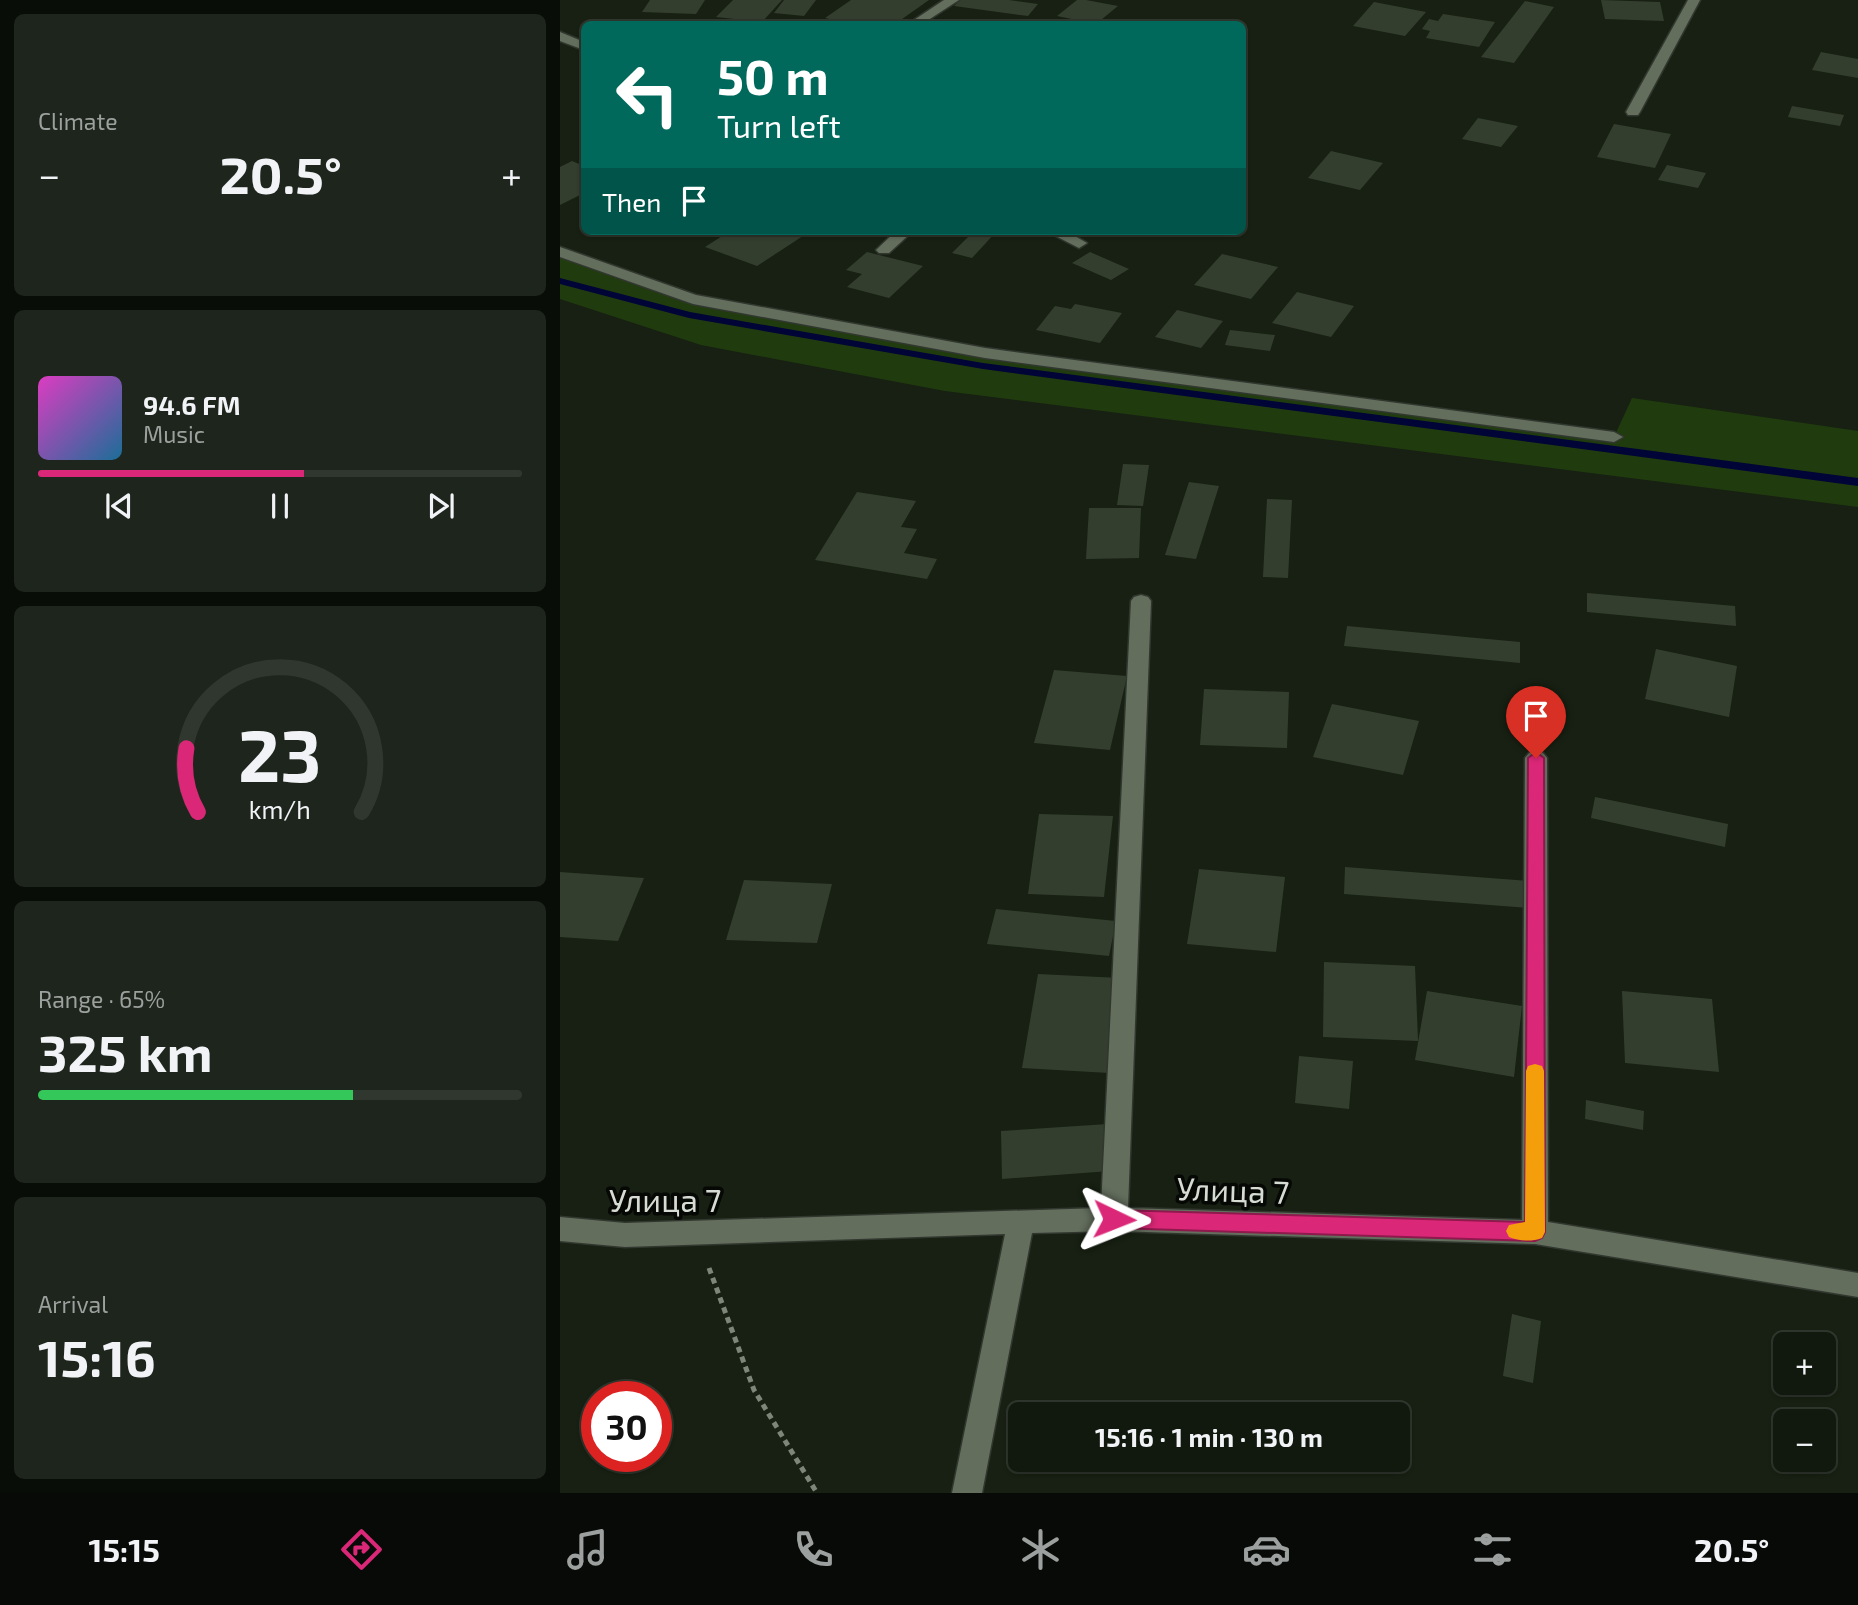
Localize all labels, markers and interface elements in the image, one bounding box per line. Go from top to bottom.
text: 50 m [717,46,829,105]
icon: left [602,49,693,140]
text: Turn left [717,106,841,144]
text: Climate [38,107,118,135]
text: 20.5° [219,142,342,204]
text: − [38,151,60,197]
text: + [501,151,522,197]
icon: arrive [675,182,713,220]
text: Then [602,186,661,217]
text: 94.6 FM [143,389,240,420]
text: Music [143,420,205,448]
icon: previous [100,487,138,525]
icon: pause [261,487,299,525]
icon: next [422,487,460,525]
pin [1506,686,1566,758]
icon: arrive [1517,697,1555,735]
text: 23 [238,710,322,798]
text: km/h [249,794,311,824]
text: Range · 65% [38,985,165,1013]
text: 325 km [38,1020,213,1082]
street label: Улица 7 [1176,1168,1290,1210]
street label: Улица 7 [609,1180,721,1218]
position arrow [1077,1182,1151,1256]
text: Arrival [38,1290,108,1318]
text: 15:16 [38,1325,156,1387]
map controls [1773,1332,1836,1472]
button: + [1773,1332,1836,1395]
speed limit sign: 30 [581,1381,672,1472]
button: − [1773,1409,1836,1472]
text: 15:16 · 1 min · 130 m [1095,1421,1323,1452]
icon: directions [337,1525,386,1574]
icon: music [563,1525,612,1574]
icon: phone [789,1525,838,1574]
icon: climate [1016,1525,1065,1574]
icon: car [1242,1525,1291,1574]
icon: filters [1468,1525,1517,1574]
text: 15:15 [89,1530,160,1568]
text: 20.5° [1694,1530,1769,1568]

